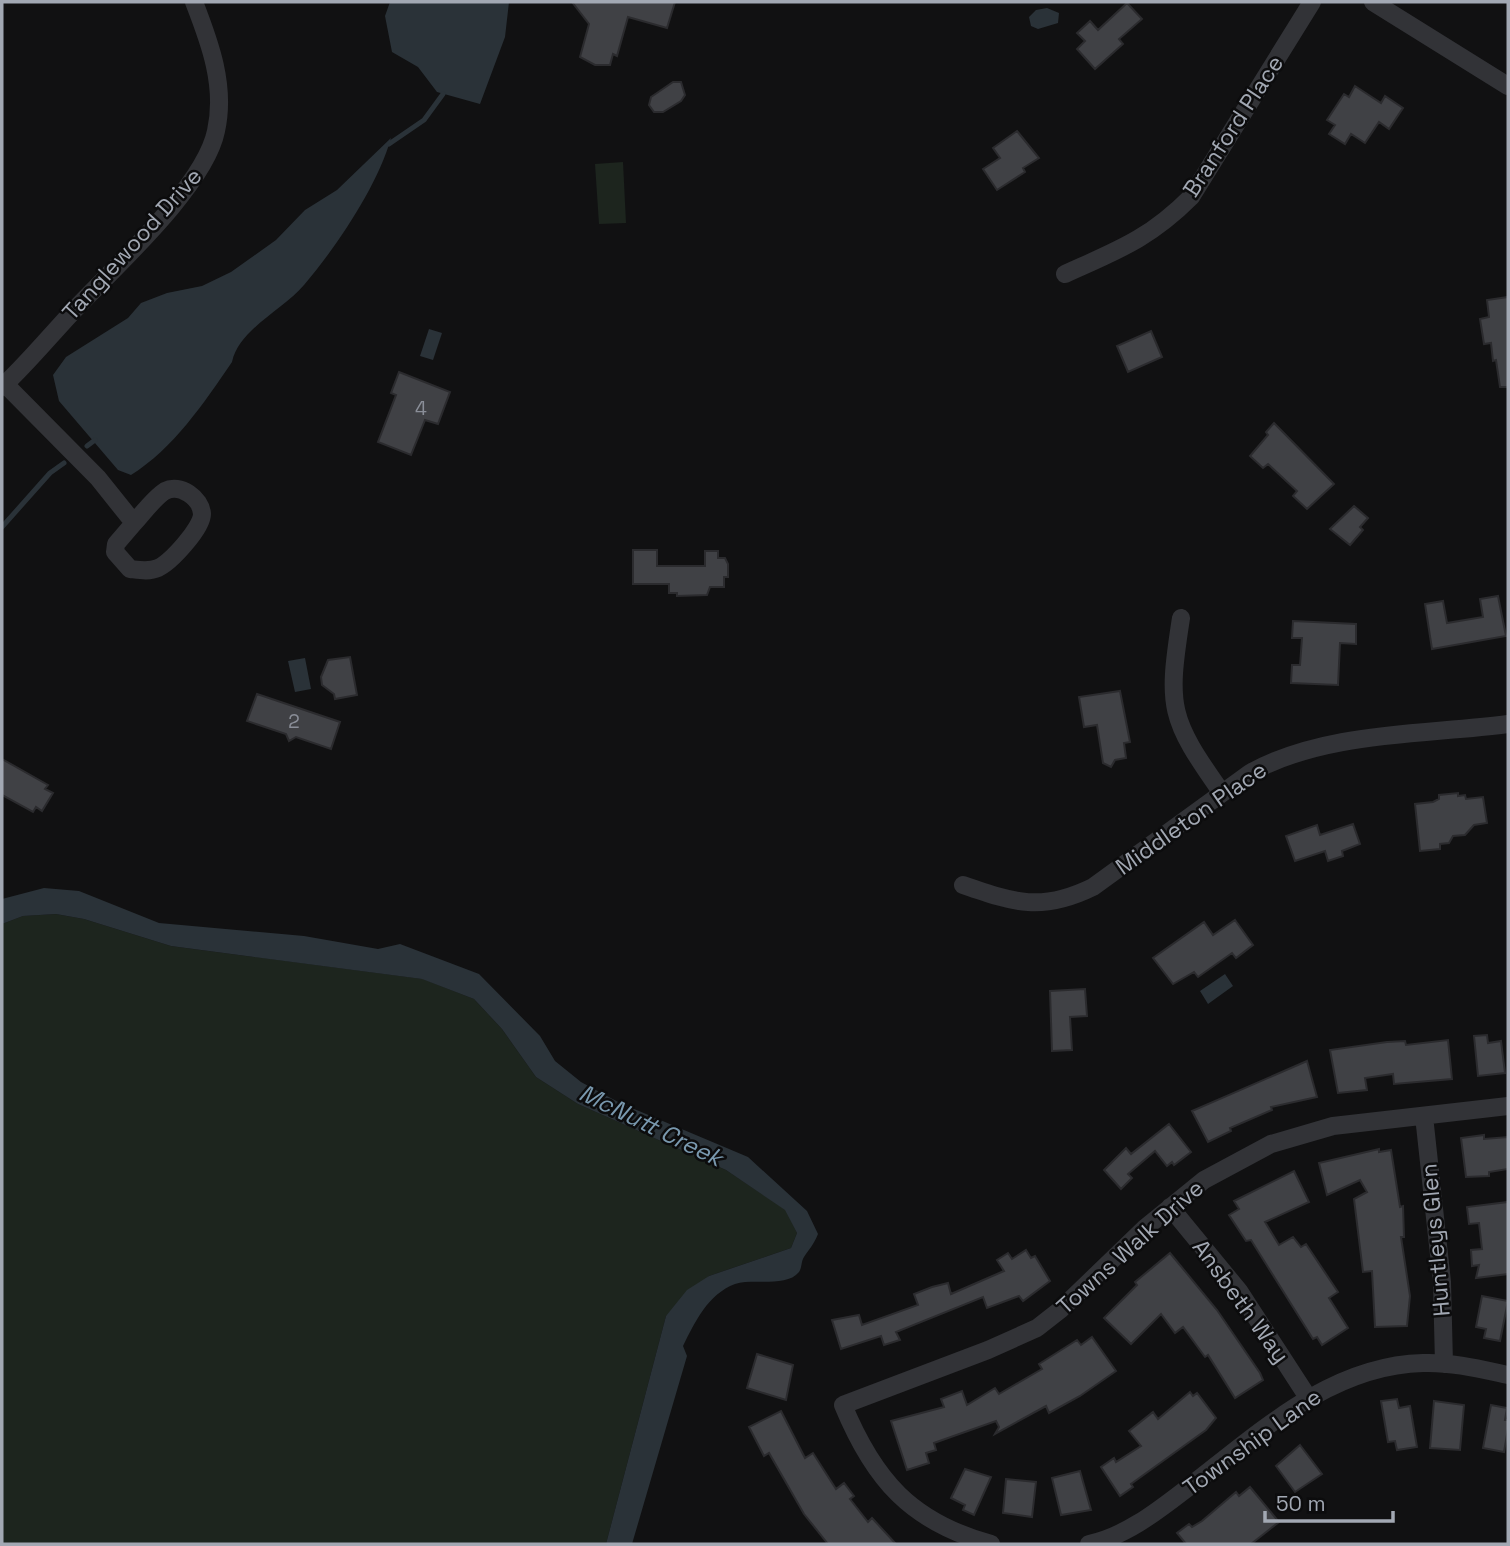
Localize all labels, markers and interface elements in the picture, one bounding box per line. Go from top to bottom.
street label: Branford Place [1176,49,1290,203]
street label: Tanglewood Drive [56,161,208,327]
house number: 4 [415,396,427,421]
house number: 2 [288,709,300,734]
street label: Middleton Place [1109,755,1273,881]
water label: McNutt Creek [574,1077,731,1174]
street label: Huntleys Glen [1413,1162,1457,1318]
street label: Towns Walk Drive [1050,1173,1210,1321]
street label: Ansbeth Way [1186,1233,1296,1369]
street label: Township Lane [1177,1382,1327,1502]
scale bar [1265,1480,1393,1524]
text: 50 m [1276,1490,1326,1517]

